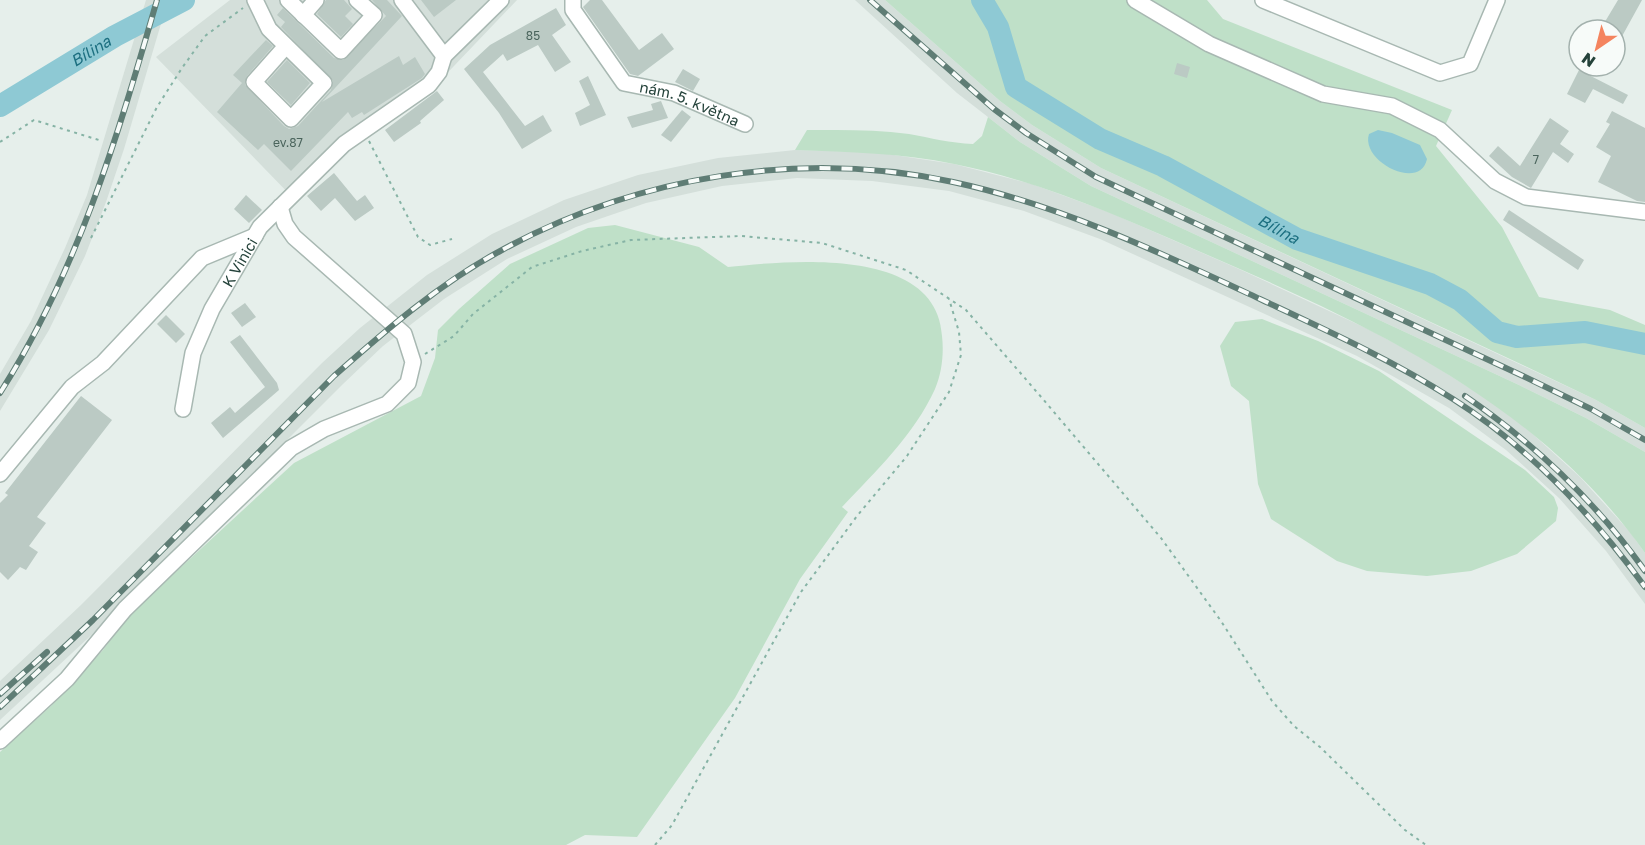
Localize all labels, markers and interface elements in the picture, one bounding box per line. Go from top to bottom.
north arrow [1567,18,1627,78]
house number: 85 [526,28,540,43]
water label: Bílina [67,30,115,71]
text: N [1578,49,1599,72]
street label: nám. 5. května [638,77,742,130]
house number: ev.87 [273,135,303,150]
house number: 7 [1533,152,1539,167]
water label: Bílina [1255,210,1303,249]
street label: K Vinici [218,235,261,290]

